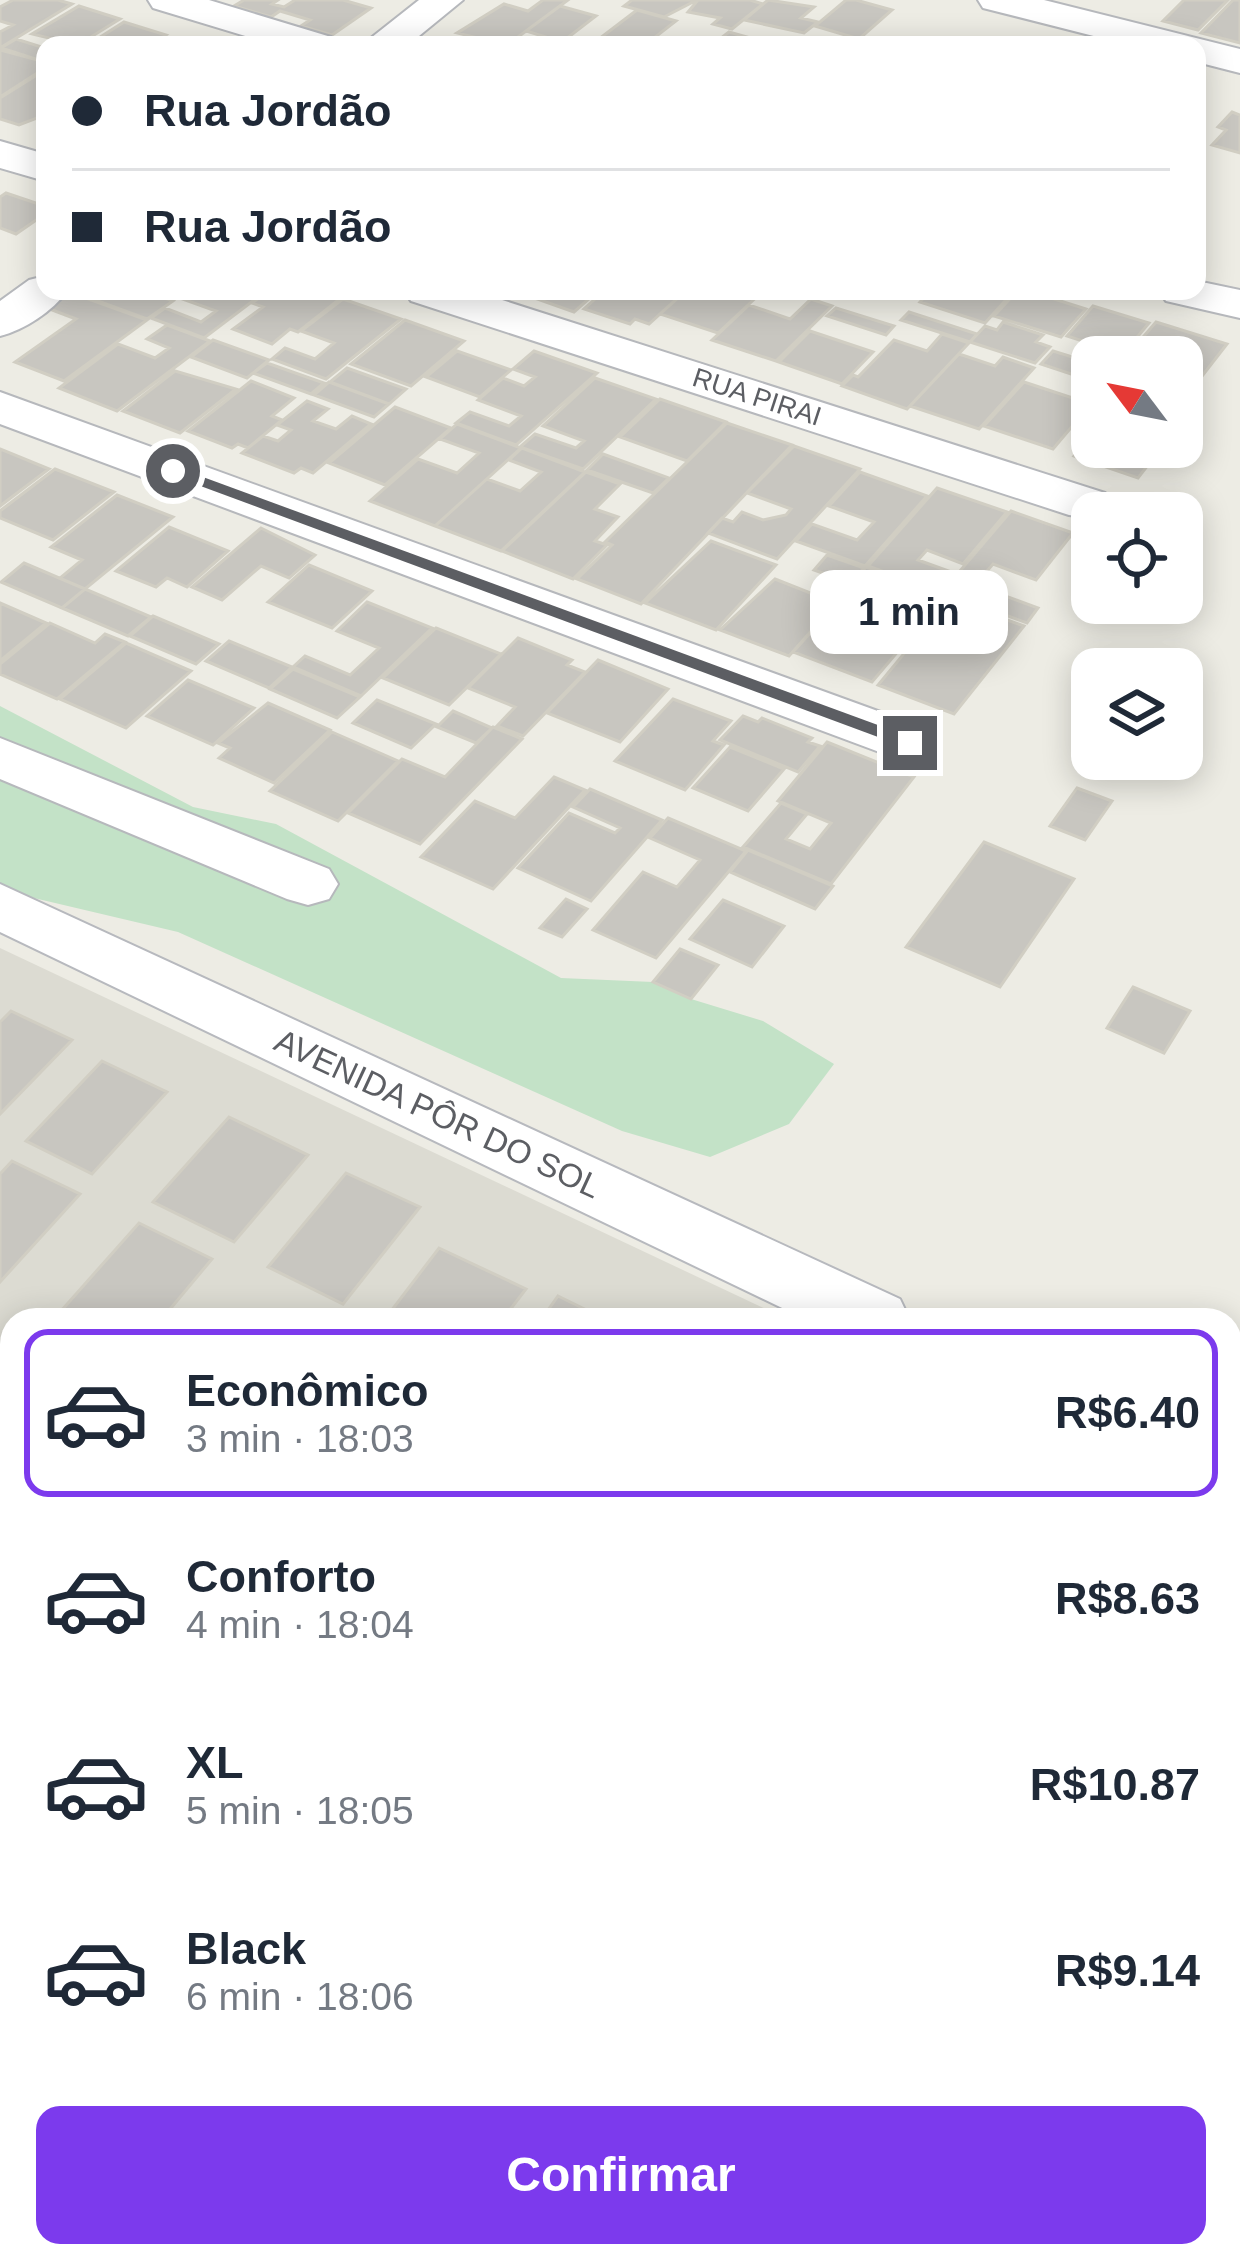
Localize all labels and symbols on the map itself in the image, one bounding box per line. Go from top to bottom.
north arrow [1071,336,1203,468]
street label: RUA PIRAI [689,362,825,432]
route start [146,444,200,498]
callout: 1 min [811,569,1009,653]
route end [883,716,937,770]
street label: AVENIDA PÔR DO SOL [269,1022,607,1205]

